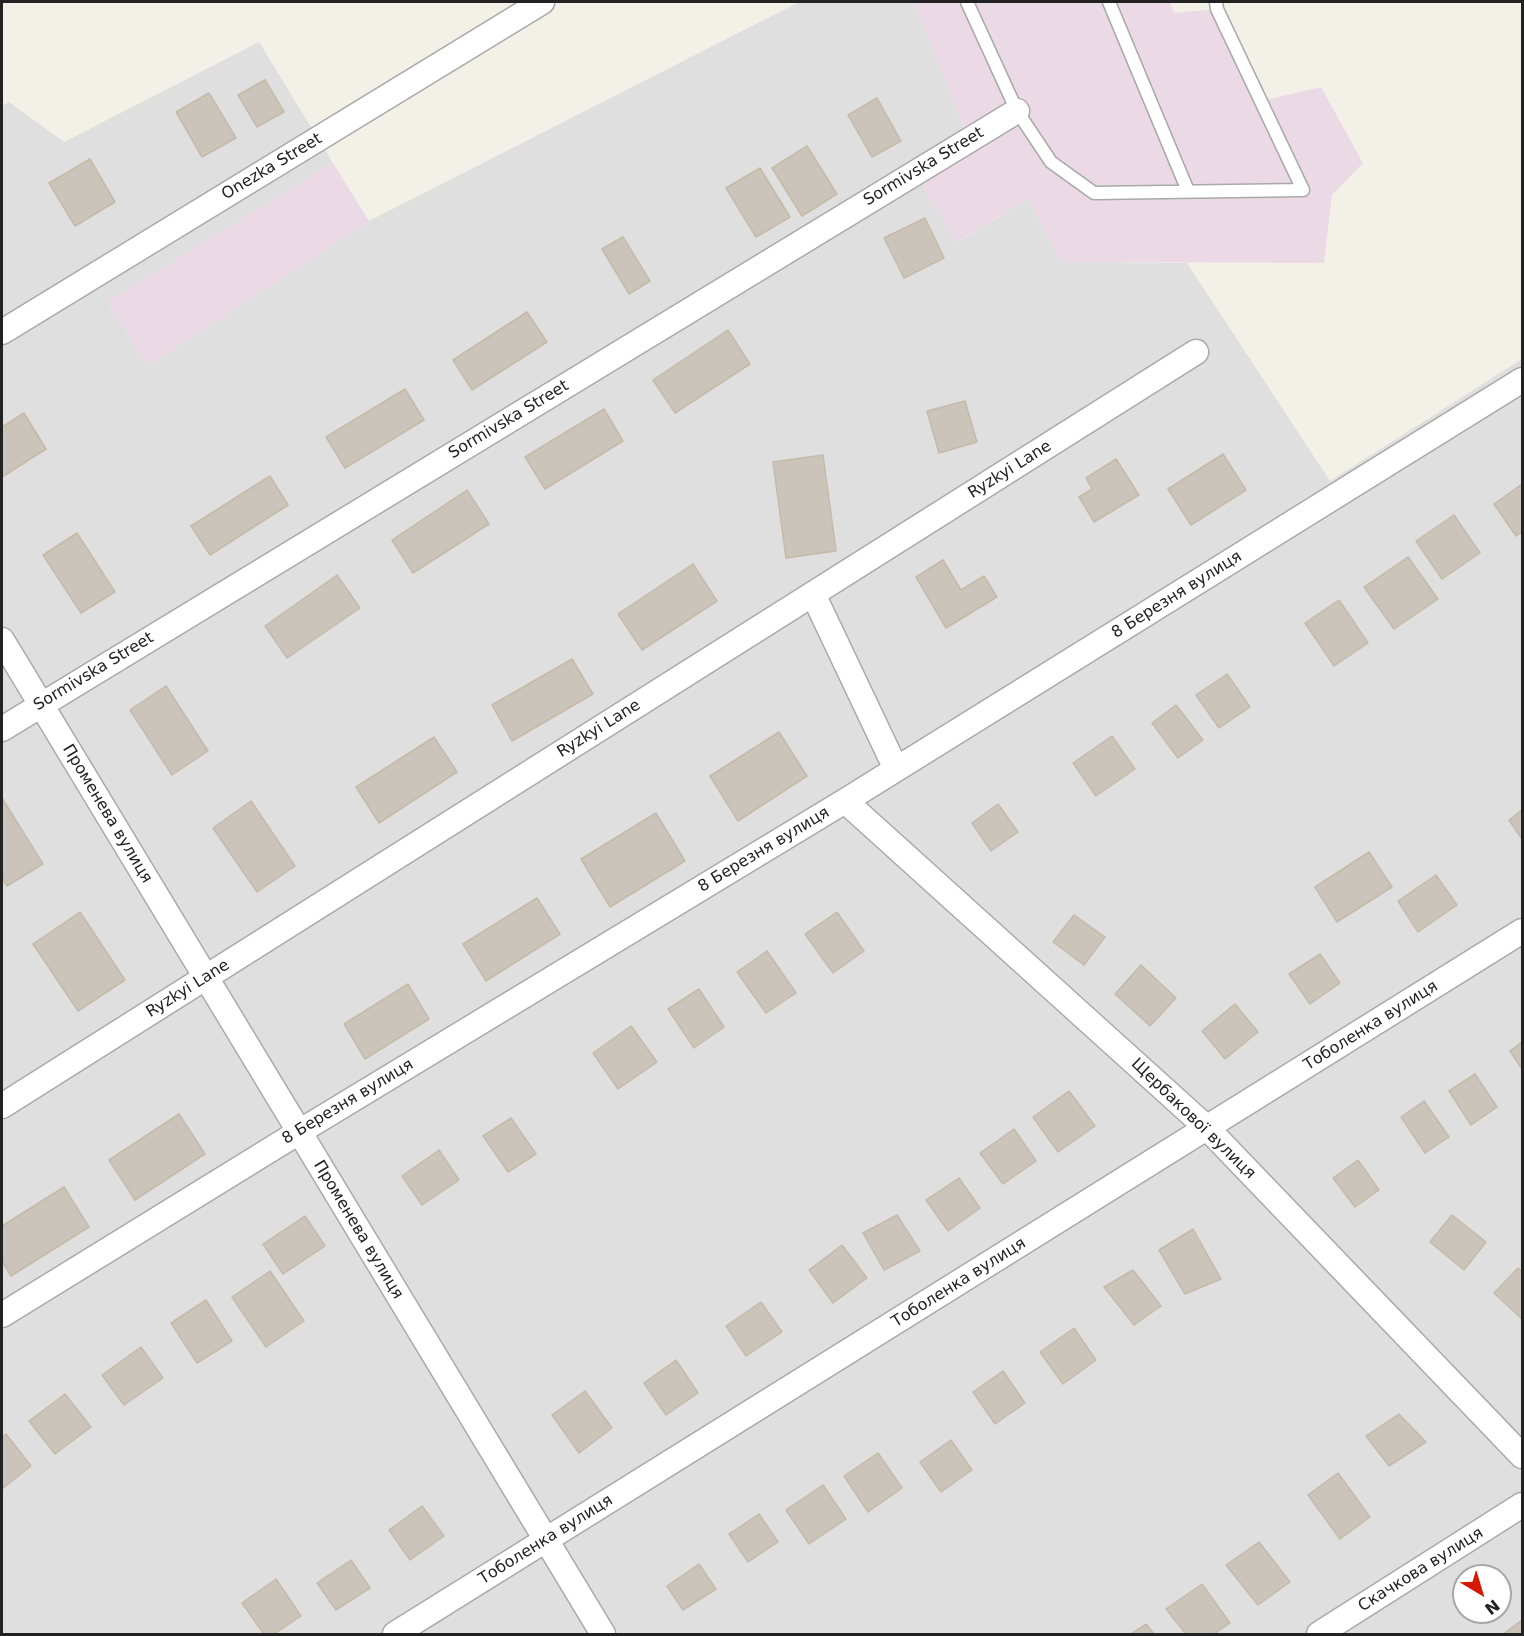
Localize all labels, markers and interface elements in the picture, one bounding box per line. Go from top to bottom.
street label: Sormivska Street [861,124,987,210]
street label: Onezka Street [218,130,326,204]
street label: Sormivska Street [446,377,572,463]
street label: Ryzkyi Lane [965,437,1055,503]
street label: 8 Березня вулиця [1108,547,1246,643]
street label: Sormivska Street [31,629,157,715]
street label: Ryzkyi Lane [554,696,644,762]
street label: Променева вулиця [58,741,156,887]
street label: 8 Березня вулиця [695,803,833,897]
street label: Ryzkyi Lane [143,956,233,1022]
street label: Тоболенка вулиця [1300,977,1442,1075]
street label: 8 Березня вулиця [279,1055,417,1149]
street label: Щербакової вулиця [1127,1055,1259,1183]
street label: Променева вулиця [309,1157,407,1303]
street label: Тоболенка вулиця [888,1234,1030,1332]
street label: Тоболенка вулиця [475,1491,617,1589]
street label: Скачкова вулиця [1355,1524,1487,1616]
north arrow [1452,1564,1512,1624]
text: N [1481,1595,1503,1619]

